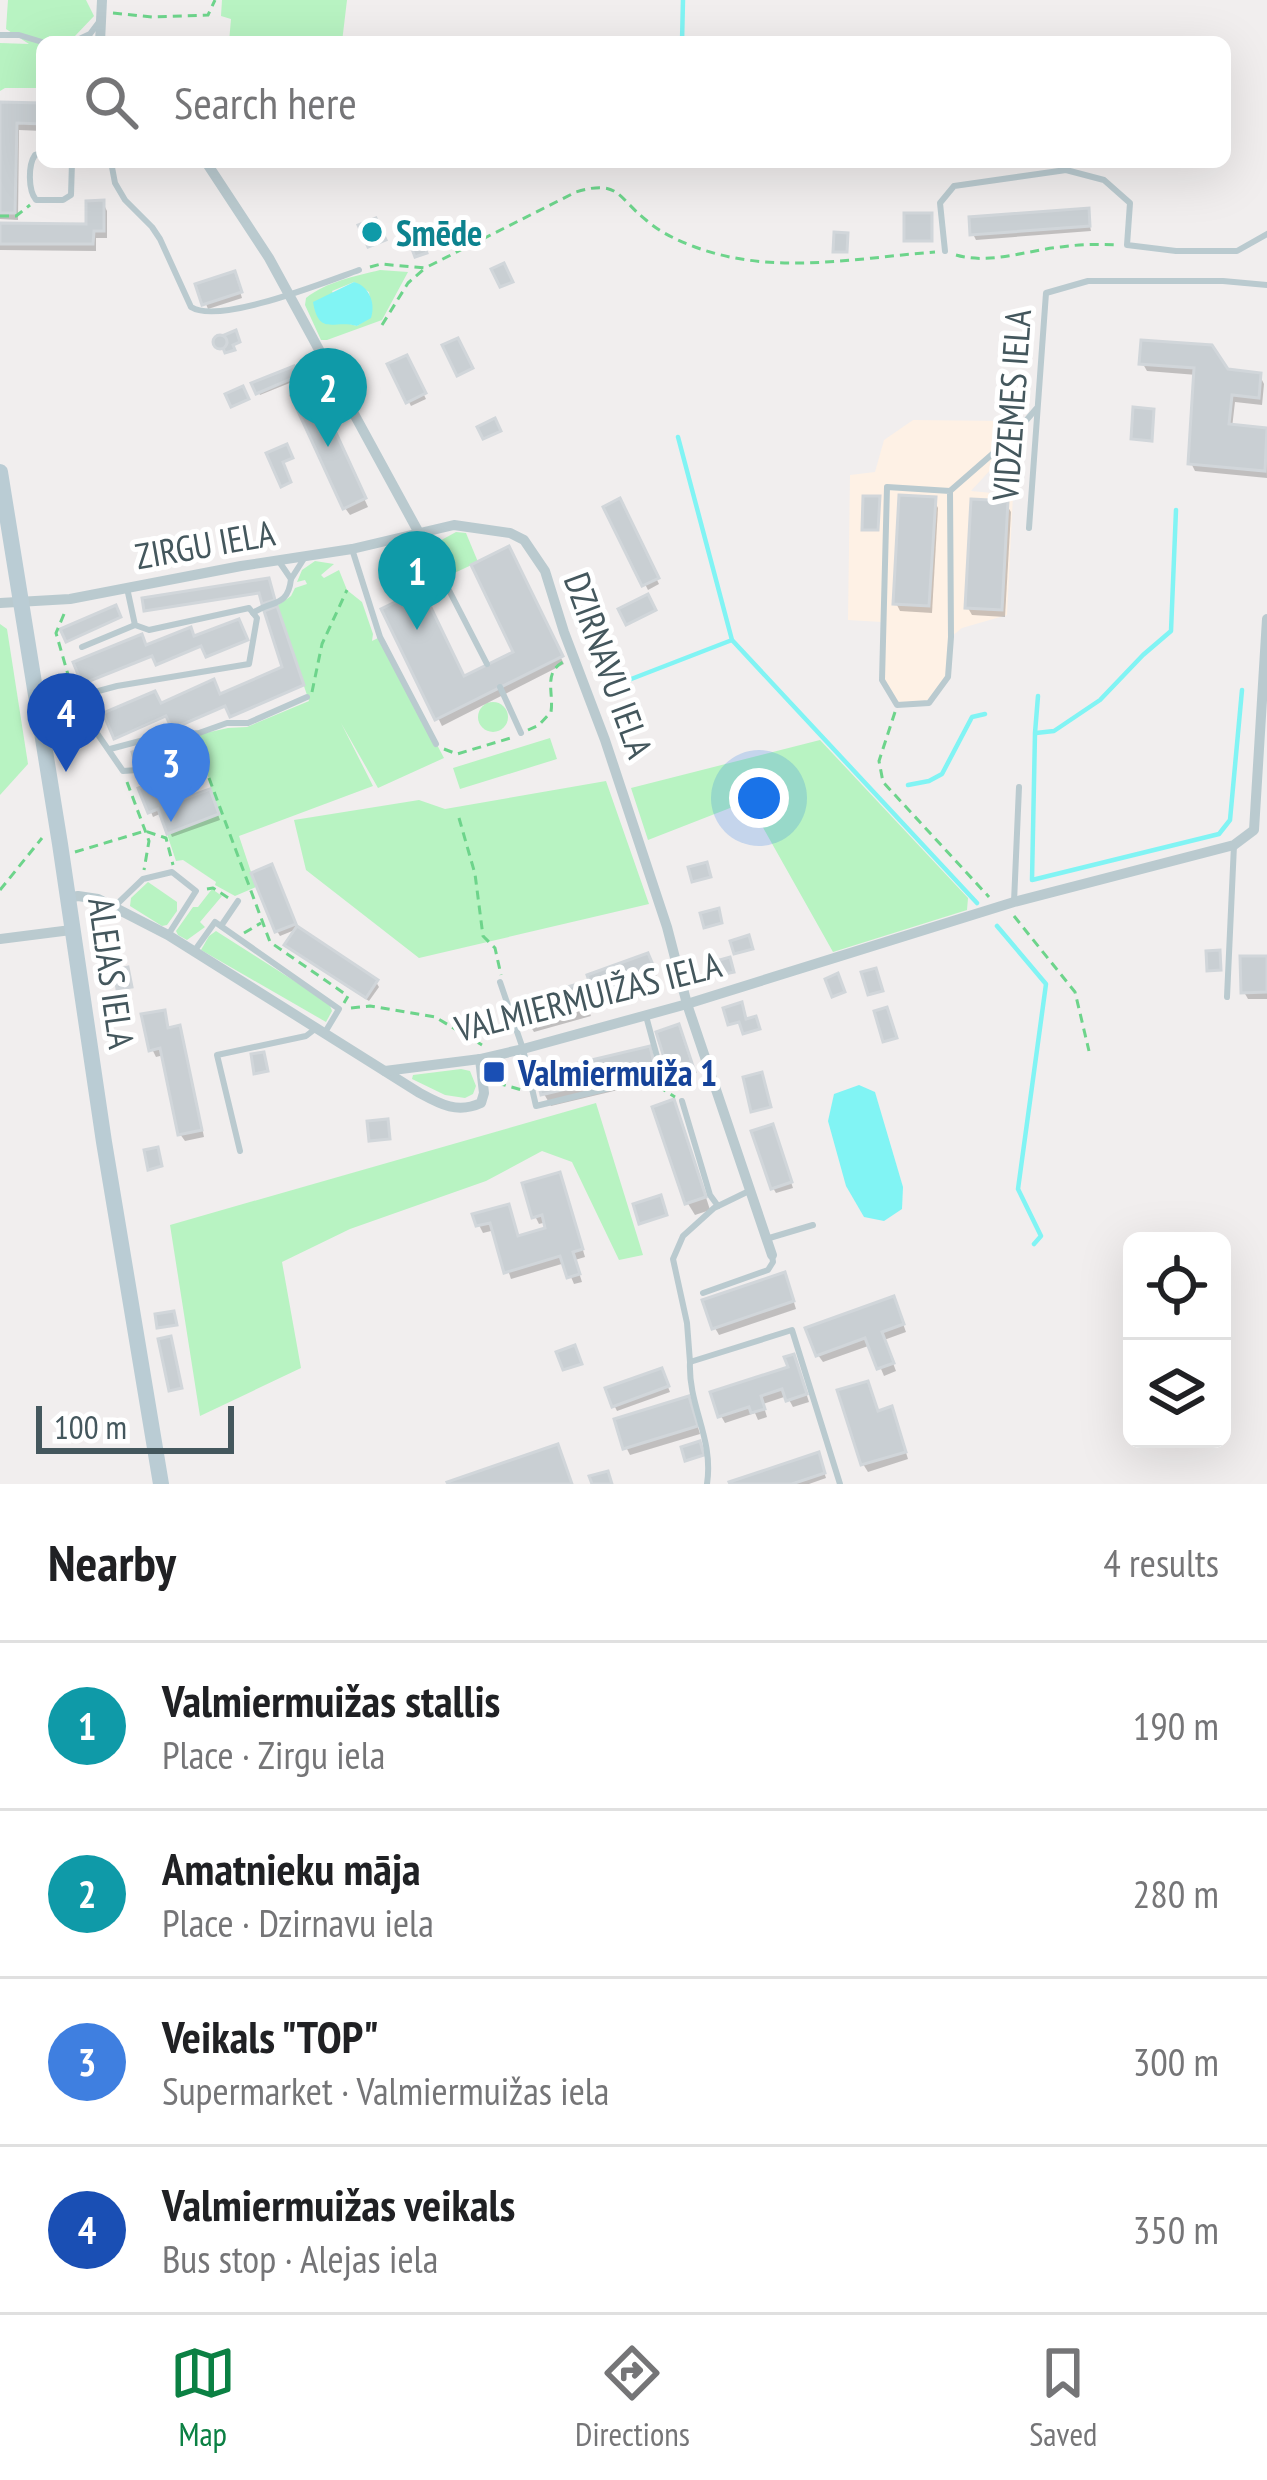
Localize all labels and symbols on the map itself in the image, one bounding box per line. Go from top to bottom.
place label: Smēde [396,209,483,256]
marker: Smēde [359,219,385,245]
street label: VIDZEMES IELA [981,308,1041,503]
pin: 2 [289,348,367,447]
street label: ZIRGU IELA [132,509,278,579]
pin: 1 [378,531,456,630]
street label: DZIRNAVU IELA [554,566,664,764]
pin: 4 [27,673,105,772]
pin: 3 [132,723,210,822]
your location [729,768,789,828]
street label: ALEJAS IELA [78,894,146,1052]
street label: VALMIERMUIŽAS IELA [449,940,726,1052]
place label: Valmiermuiža 1 [517,1049,717,1096]
marker: Valmiermuiža 1 [481,1059,507,1085]
scale bar [36,1400,234,1453]

